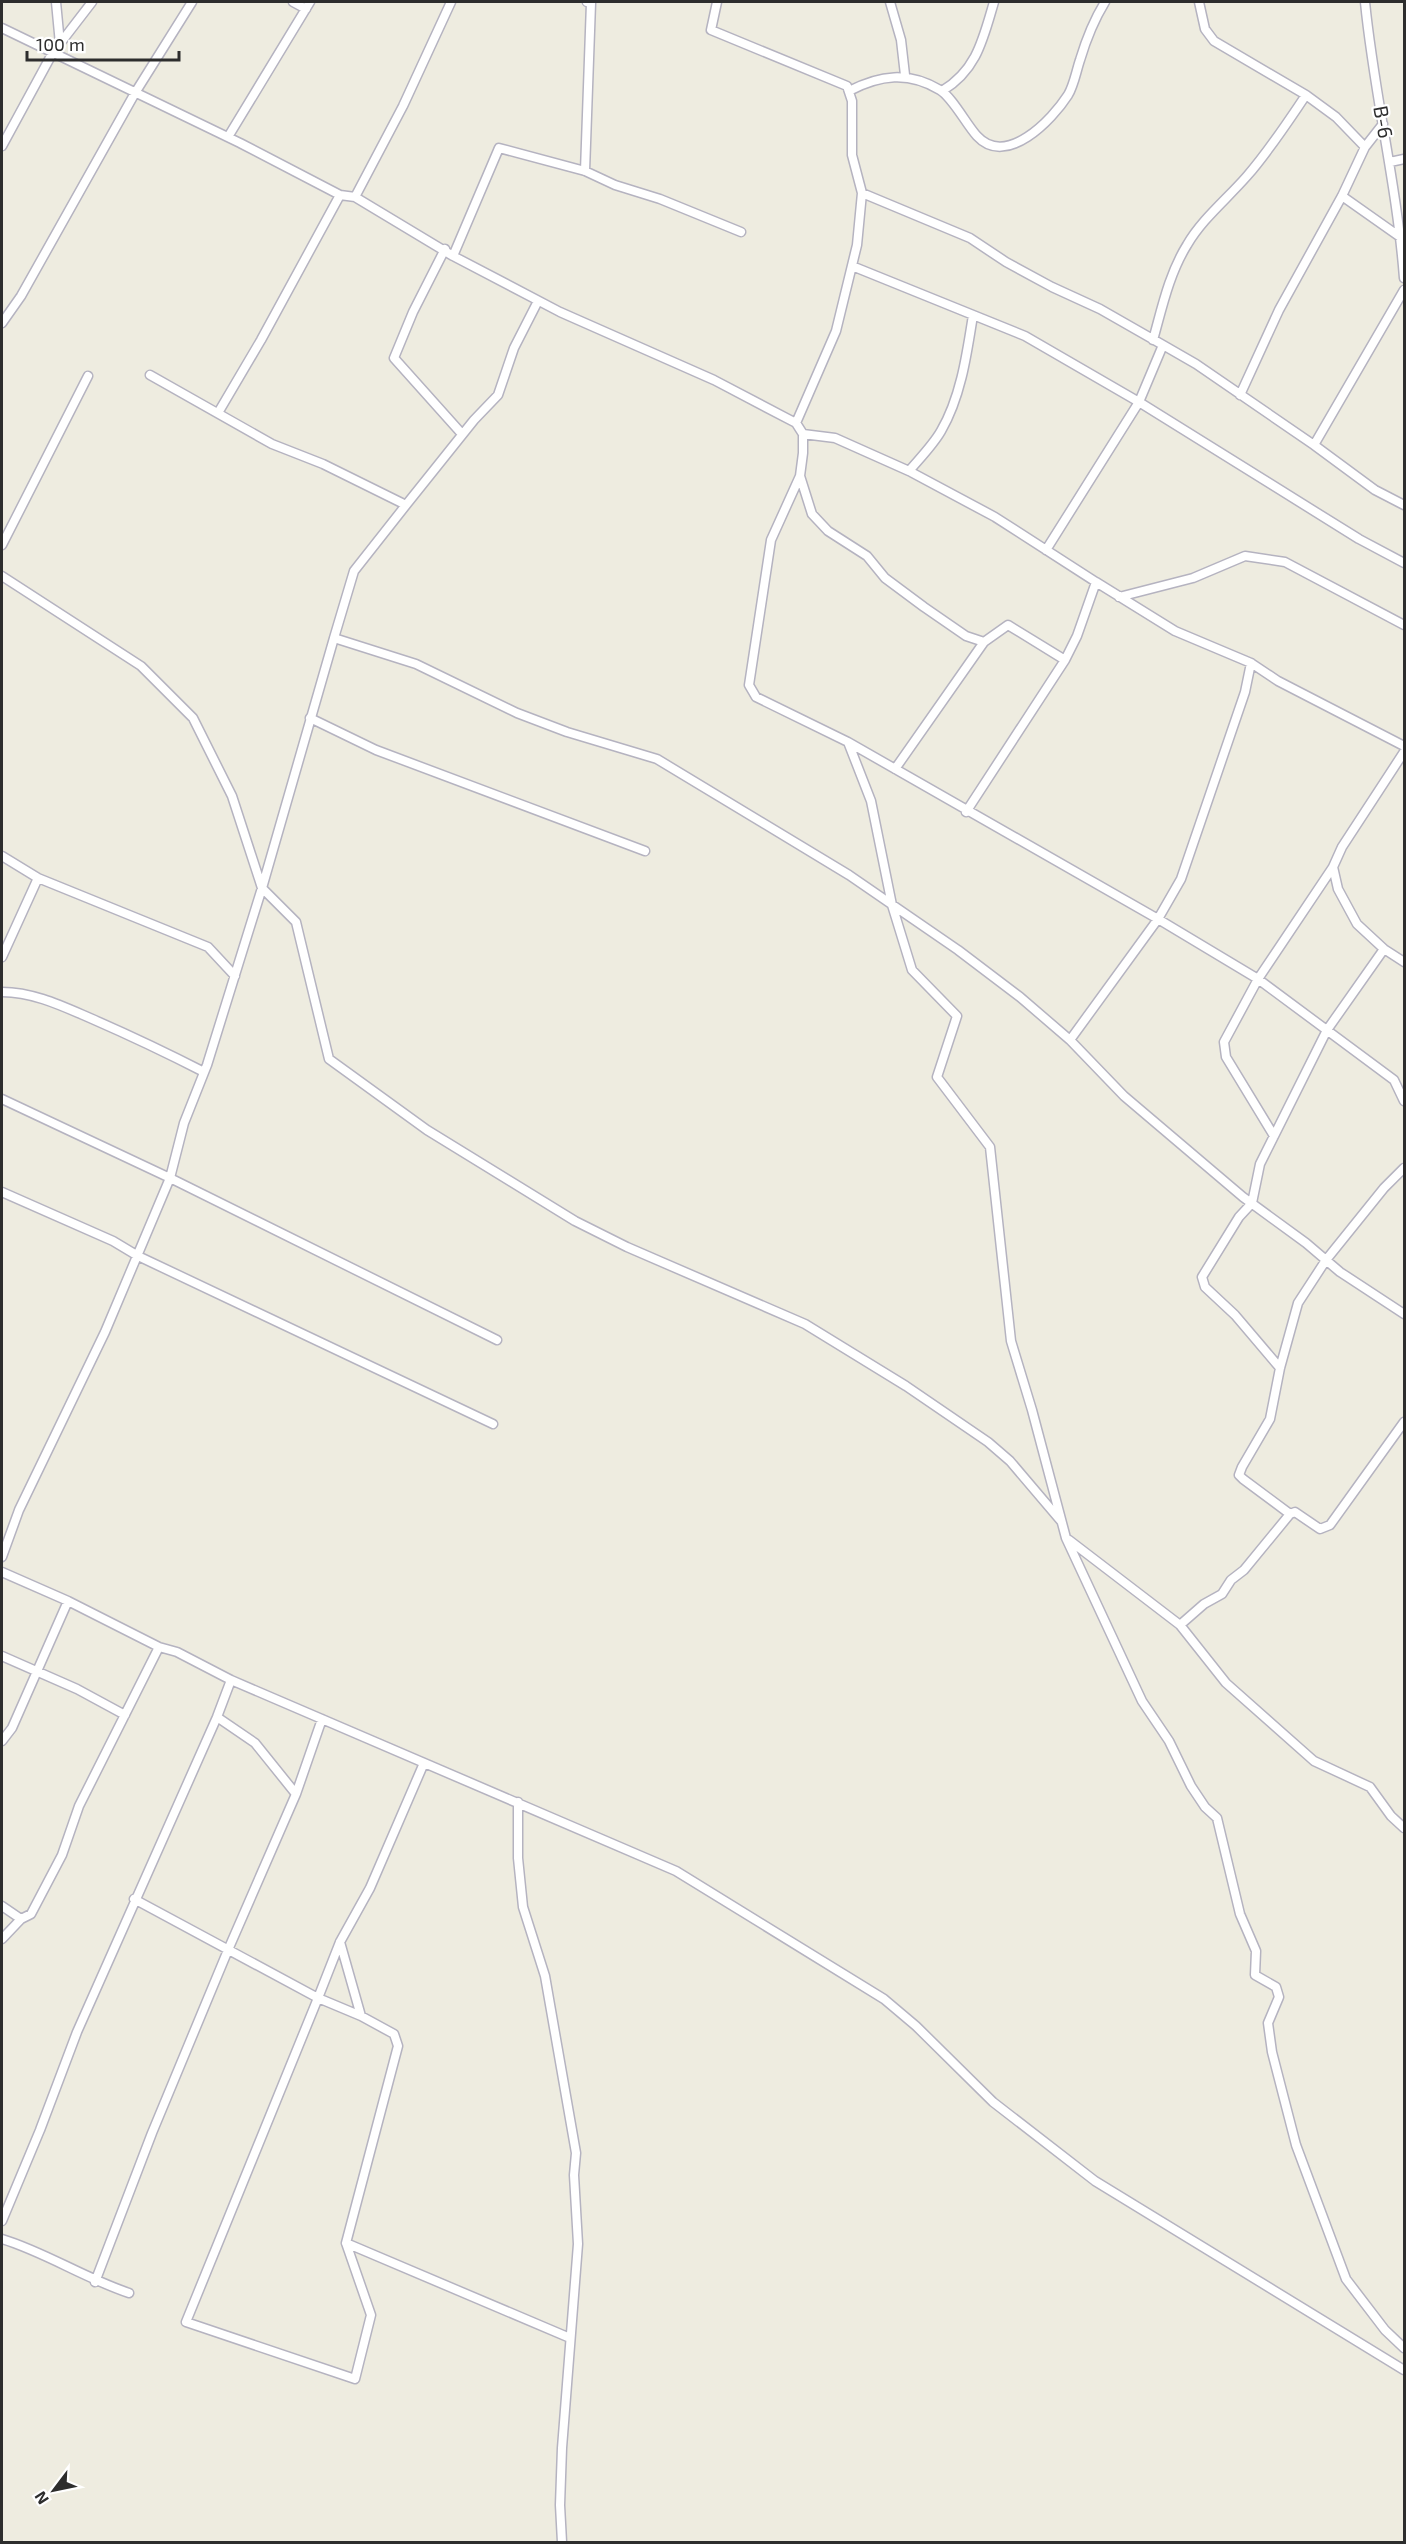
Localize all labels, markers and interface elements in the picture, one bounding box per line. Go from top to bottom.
scale bar [27,24,178,62]
text: 100 m [36,33,85,55]
street label: B-6 [1369,104,1399,140]
north arrow [24,2460,84,2520]
text: N [30,2488,52,2508]

